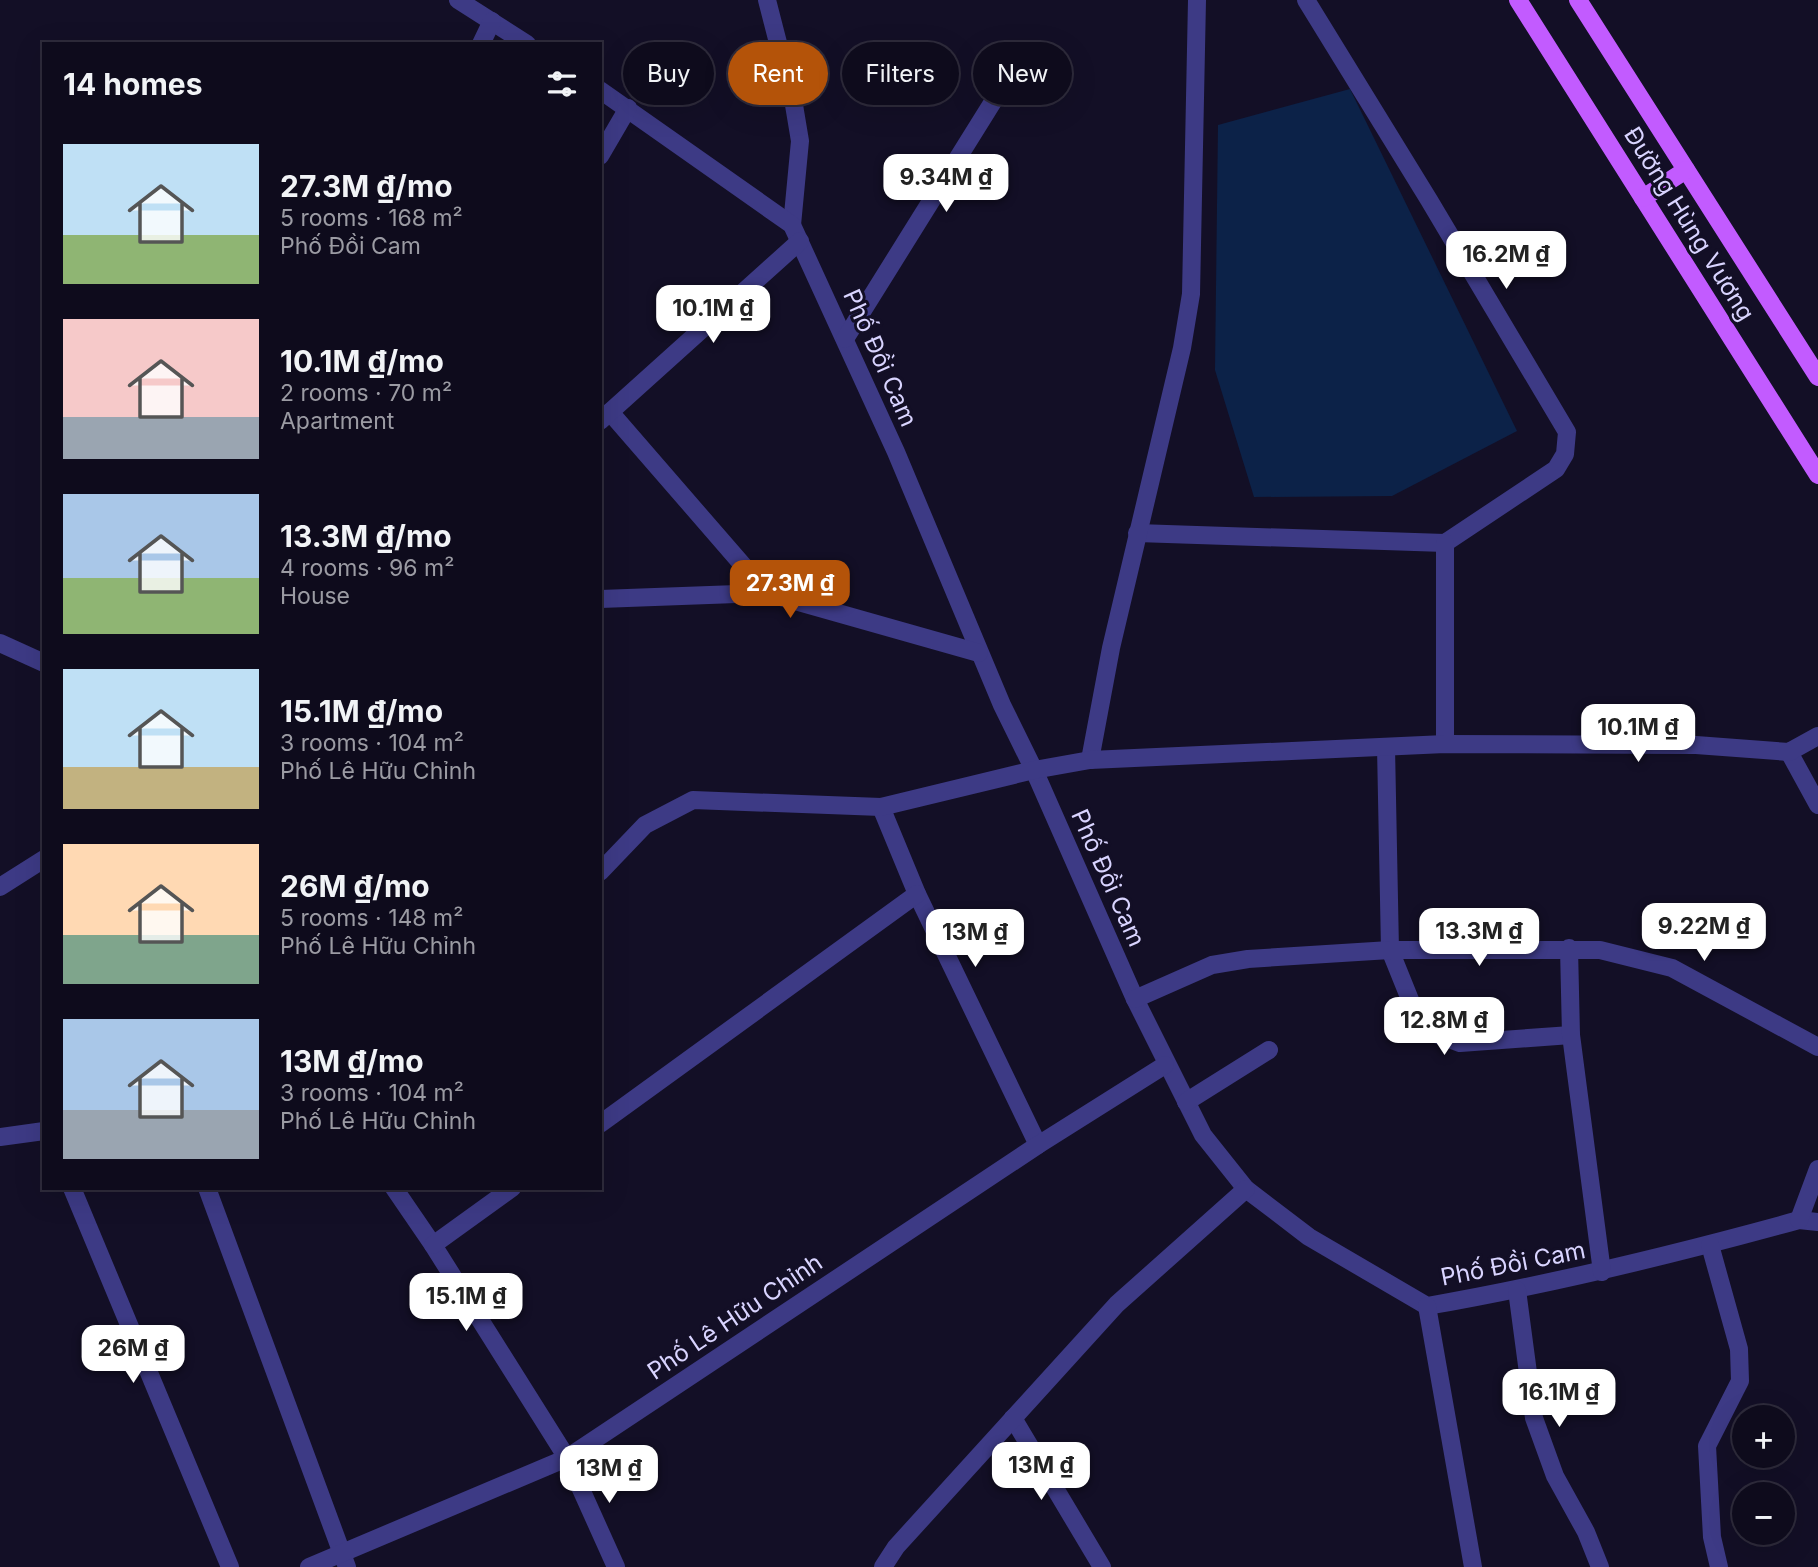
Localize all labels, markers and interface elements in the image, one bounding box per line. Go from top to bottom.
chip: Buy [623,42,714,105]
chip: Rent [728,42,828,105]
chip: Filters [842,42,959,105]
chip: New [973,42,1072,105]
icon: filters [543,65,581,103]
text: 14 homes [63,66,202,102]
street label: Đường Hùng Vương [1618,122,1761,326]
pin: 9.34M ₫ [881,154,1011,214]
text: 9.34M ₫ [899,163,993,191]
text: 27.3M ₫/mo [280,168,453,204]
icon: home [119,172,203,256]
text: 5 rooms · 168 m² [280,204,463,232]
text: Phố Đồi Cam [280,232,421,260]
pin: 16.2M ₫ [1441,232,1571,291]
text: 16.2M ₫ [1462,240,1550,268]
street label: Phố Đồi Cam [837,285,924,431]
pin: 10.1M ₫ [648,286,778,345]
text: 10.1M ₫ [672,294,754,322]
text: 10.1M ₫/mo [280,343,444,379]
icon: home [119,347,203,431]
text: 2 rooms · 70 m² [280,379,452,407]
text: Apartment [280,407,394,435]
text: 13.3M ₫/mo [280,518,452,554]
icon: home [119,522,203,606]
text: 4 rooms · 96 m² [280,554,454,582]
pin: 27.3M ₫ [725,560,855,620]
text: 27.3M ₫ [746,569,834,597]
text: House [280,582,350,610]
text: 15.1M ₫/mo [280,693,443,729]
icon: home [119,697,203,781]
pin: 10.1M ₫ [1573,704,1703,764]
text: 10.1M ₫ [1597,713,1679,741]
text: 3 rooms · 104 m² [280,729,464,757]
text: Phố Lê Hữu Chỉnh [280,757,476,785]
street label: Phố Đồi Cam [1065,805,1152,951]
text: 26M ₫/mo [280,868,430,904]
icon: home [119,872,203,956]
text: 5 rooms · 148 m² [280,904,463,932]
pin: 9.22M ₫ [1639,904,1769,963]
pin: 13.3M ₫ [1414,908,1544,968]
pin: 13M ₫ [926,909,1024,969]
text: 9.22M ₫ [1658,912,1750,940]
text: 13.3M ₫ [1435,917,1523,945]
text: 13M ₫ [942,918,1008,946]
text: Phố Lê Hữu Chỉnh [280,932,476,960]
pin: 12.8M ₫ [1379,998,1509,1057]
text: 12.8M ₫ [1400,1006,1488,1034]
text: 13M ₫/mo [280,1043,424,1079]
icon: home [119,1047,203,1131]
text: 3 rooms · 104 m² [280,1079,464,1107]
text: Phố Lê Hữu Chỉnh [280,1107,476,1135]
street label: Phố Đồi Cam [1438,1235,1588,1292]
street label: Phố Lê Hữu Chỉnh [642,1247,828,1386]
pin: 15.1M ₫ [401,1274,531,1333]
text: 15.1M ₫ [426,1282,506,1310]
pin: 26M ₫ [84,1326,182,1385]
text: 26M ₫ [98,1334,168,1362]
pin: 16.1M ₫ [1494,1370,1624,1429]
text: 16.1M ₫ [1518,1378,1600,1406]
map controls [1732,1405,1795,1545]
button: + [1732,1405,1795,1468]
pin: 13M ₫ [992,1442,1090,1502]
pin: 13M ₫ [560,1446,658,1505]
text: 13M ₫ [1008,1451,1074,1479]
text: 13M ₫ [576,1454,642,1482]
button: − [1732,1482,1795,1545]

